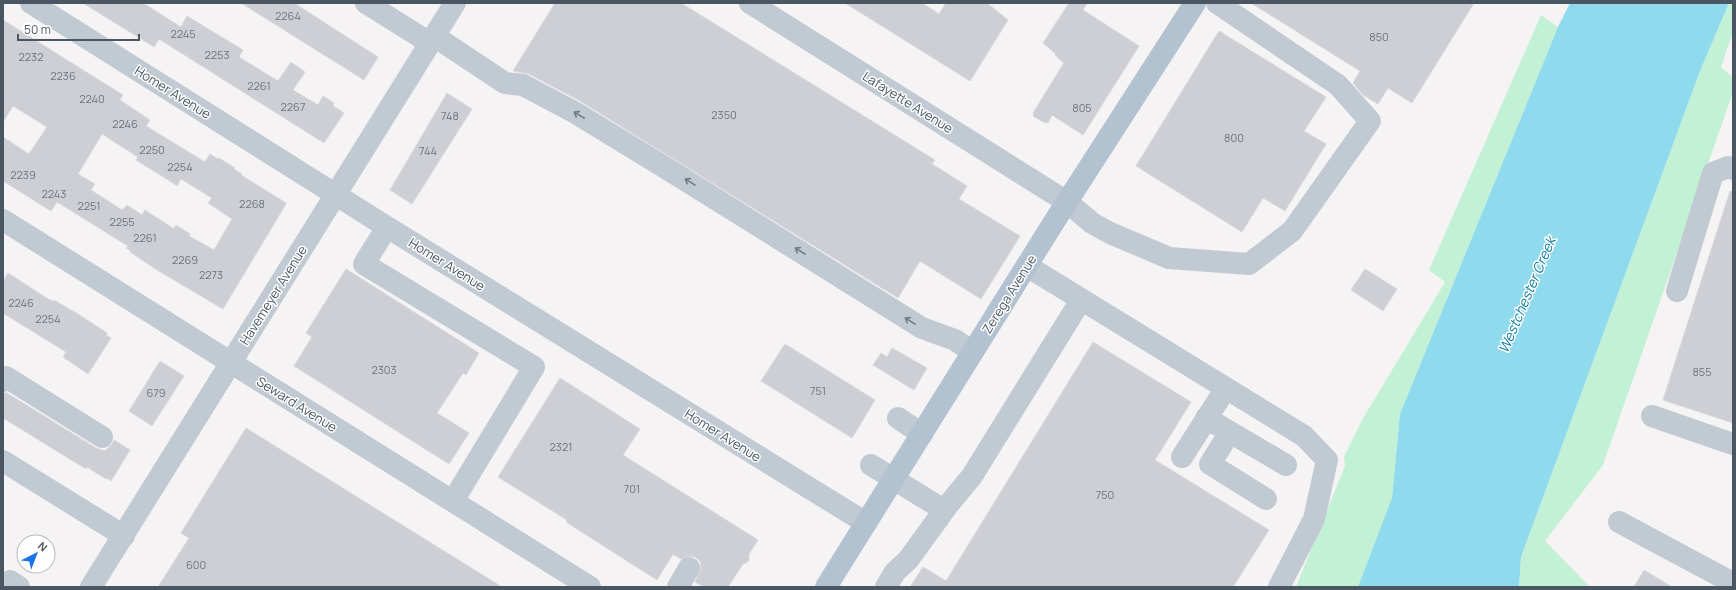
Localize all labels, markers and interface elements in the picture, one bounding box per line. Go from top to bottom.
house number: 2264 [275,8,301,23]
scale bar [18,16,139,42]
text: 50 m [24,21,51,38]
house number: 2245 [170,26,196,41]
house number: 850 [1369,29,1389,44]
house number: 2253 [205,47,229,62]
house number: 2232 [19,49,43,64]
street label: Homer Avenue [131,61,215,123]
street label: Lafayette Avenue [859,67,957,137]
house number: 2236 [50,68,76,83]
house number: 2261 [247,78,271,93]
house number: 2240 [79,91,105,106]
house number: 2267 [281,99,305,114]
house number: 805 [1072,100,1092,115]
house number: 2350 [711,107,737,122]
house number: 748 [441,108,459,123]
one-way arrow [573,110,585,118]
house number: 2246 [112,116,138,131]
house number: 800 [1224,130,1244,145]
house number: 2250 [139,142,165,157]
house number: 744 [419,143,437,158]
house number: 2254 [167,159,193,174]
house number: 2239 [10,167,36,182]
one-way arrow [684,178,695,187]
house number: 2243 [42,186,66,201]
house number: 2268 [239,196,265,211]
house number: 2251 [77,198,101,213]
house number: 2255 [109,214,135,229]
house number: 2261 [133,230,157,245]
water label: Westchester Creek [1494,232,1560,356]
street label: Homer Avenue [405,233,489,295]
street label: Havemeyer Avenue [235,242,311,348]
one-way arrow [795,247,806,255]
street label: Zerega Avenue [978,251,1041,337]
house number: 2269 [172,252,198,267]
house number: 2273 [199,267,223,282]
house number: 2246 [8,295,34,310]
house number: 2254 [35,311,61,326]
one-way arrow [904,316,916,324]
house number: 2303 [371,362,397,377]
house number: 855 [1692,364,1712,379]
street label: Seward Avenue [253,372,341,436]
house number: 751 [810,383,826,398]
house number: 679 [146,385,166,400]
street label: Homer Avenue [681,404,765,466]
house number: 2321 [550,439,572,454]
house number: 701 [624,481,640,496]
house number: 750 [1096,487,1114,502]
north arrow [16,534,56,574]
text: N [35,538,51,554]
house number: 600 [186,557,206,572]

